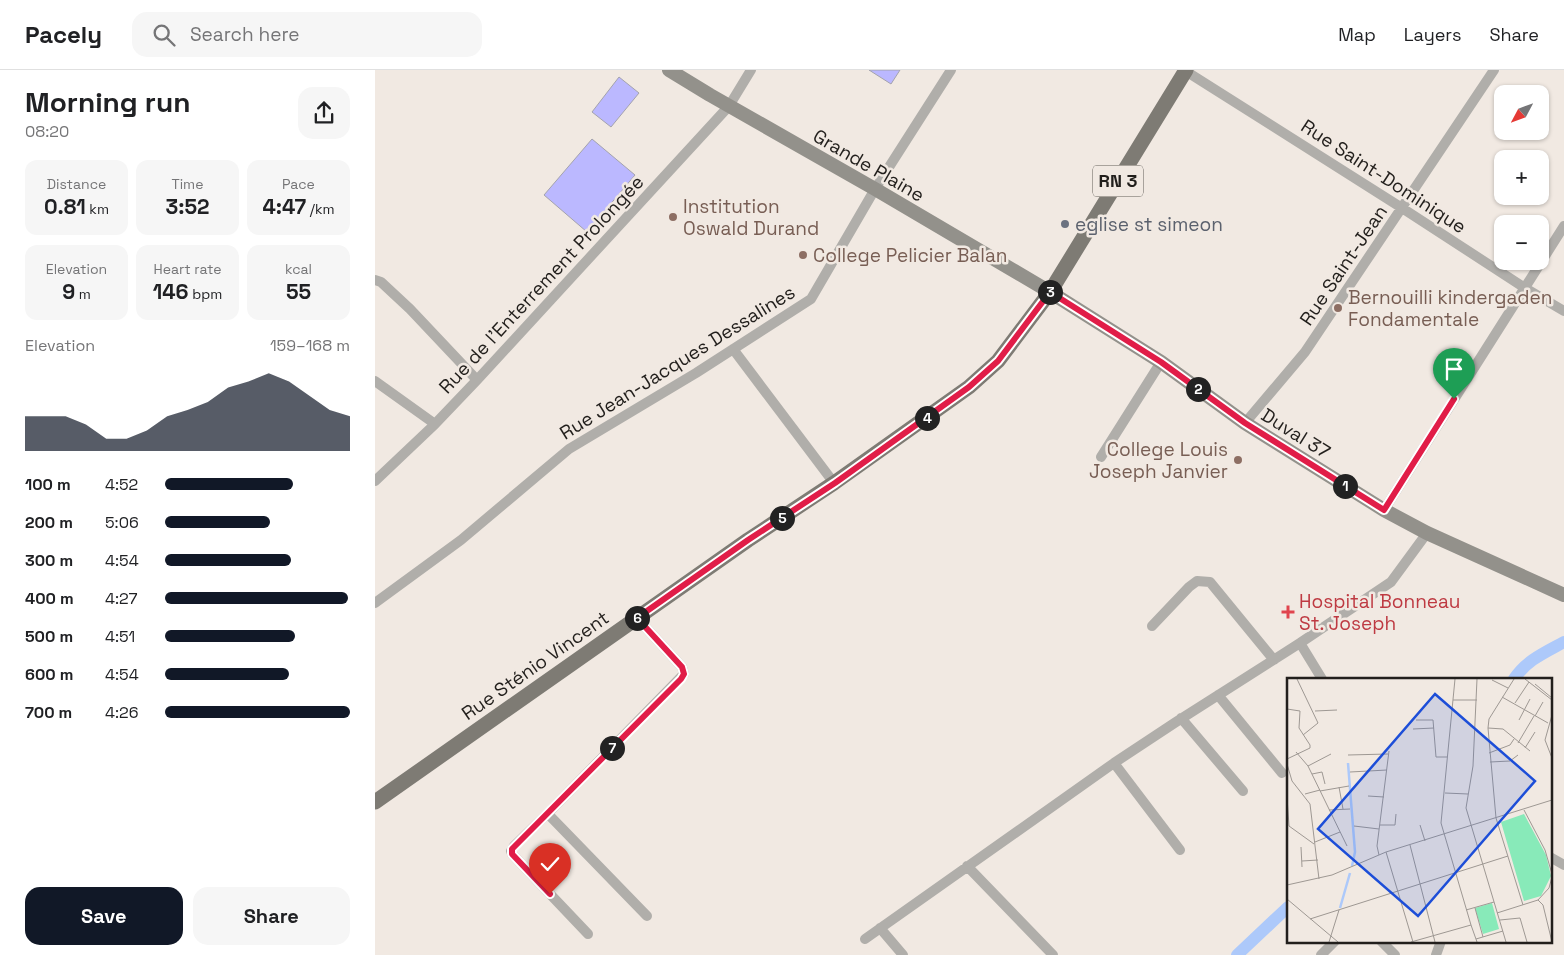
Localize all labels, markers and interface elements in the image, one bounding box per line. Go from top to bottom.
search box [132,12,482,57]
text: Pacely [25,19,102,50]
icon: search [150,21,178,49]
text: Search here [190,22,299,47]
text: Map [1338,23,1376,46]
text: Layers [1404,23,1461,46]
text: Share [1489,23,1539,46]
text: Morning run [25,84,190,120]
north arrow [1494,85,1549,140]
map controls [1494,85,1549,270]
button: share [298,87,350,139]
street label: Rue Saint-Dominique [1296,114,1471,239]
text: 08:20 [25,121,69,142]
street label: Grande Plaine [808,123,929,207]
button: + [1494,150,1549,205]
road number: RN 3 [1093,165,1143,196]
street label: Rue de l'Enterrement Prolongée [433,170,649,399]
text: Distance [47,175,106,193]
text: Time [172,175,203,193]
text: Pace [282,175,315,193]
text: 0.81 [44,193,86,220]
text: 3:52 [166,193,209,220]
text: 4:47 [262,193,306,220]
place label: Institution Oswald Durand [683,194,819,241]
text: km [86,200,109,218]
text: /km [306,200,335,218]
street label: Rue Saint-Jean [1294,200,1393,330]
marker: Institution Oswald Durand [667,211,679,223]
place label: eglise st simeon [1075,212,1223,237]
button: − [1494,215,1549,270]
marker: eglise st simeon [1059,218,1071,230]
place label: College Pelicier Balan [813,243,1008,268]
marker: College Pelicier Balan [797,249,809,261]
text: Elevation [46,260,107,278]
text: Heart rate [154,260,221,278]
text: kcal [285,260,312,278]
text: 9 [62,278,75,305]
text: 146 [153,278,189,305]
text: 55 [286,278,311,305]
street label: Rue Jean-Jacques Dessalines [555,280,800,445]
pin: 3 [1037,280,1063,304]
text: 3 [1046,283,1055,301]
text: m [75,285,91,303]
text: bpm [189,285,222,303]
place label: Bernouilli kindergaden Fondamentale [1348,285,1552,332]
marker: Bernouilli kindergaden Fondamentale [1332,302,1344,314]
text: Elevation [25,335,95,356]
text: 159–168 m [270,335,350,356]
pin [1433,348,1475,399]
icon: arrive [1440,355,1468,383]
pin: 2 [1185,376,1211,402]
text: 2 [1194,380,1203,398]
street label: Duval 37 [1257,402,1335,465]
pin: 4 [915,406,939,430]
text: 4 [923,409,932,427]
place label: College Louis Joseph Janvier [1089,437,1228,484]
marker: College Louis Joseph Janvier [1232,454,1244,466]
text: 100 m [25,474,71,495]
text: 4:52 [105,474,138,495]
pin: 1 [1333,474,1357,498]
text: 1 [1342,477,1349,495]
pin: 5 [769,506,795,530]
text: 5 [778,509,787,527]
text: 200 m [25,512,73,533]
text: 5:06 [105,512,139,533]
text: 300 m [25,550,73,571]
text: 4:54 [105,550,139,571]
text: 400 m [25,588,74,609]
text: 4:27 [105,588,138,609]
place label: Hospital Bonneau St. Joseph [1299,589,1460,636]
street label: Rue Sténio Vincent [457,605,614,726]
marker: Hospital Bonneau St. Joseph [1281,605,1295,619]
pin: 6 [625,606,649,630]
text: 6 [633,609,642,627]
text: 500 m [25,626,73,647]
text: 4:51 [105,626,135,647]
text: 600 m [25,664,73,685]
text: 4:54 [105,664,139,685]
inset map [1287,678,1551,942]
text: 700 m [25,702,72,723]
text: 4:26 [105,702,139,723]
pin: 7 [599,736,625,760]
text: 7 [609,739,616,757]
pin [529,843,571,894]
icon: check [536,850,564,878]
button: Save [25,887,183,945]
button: Share [193,887,350,945]

